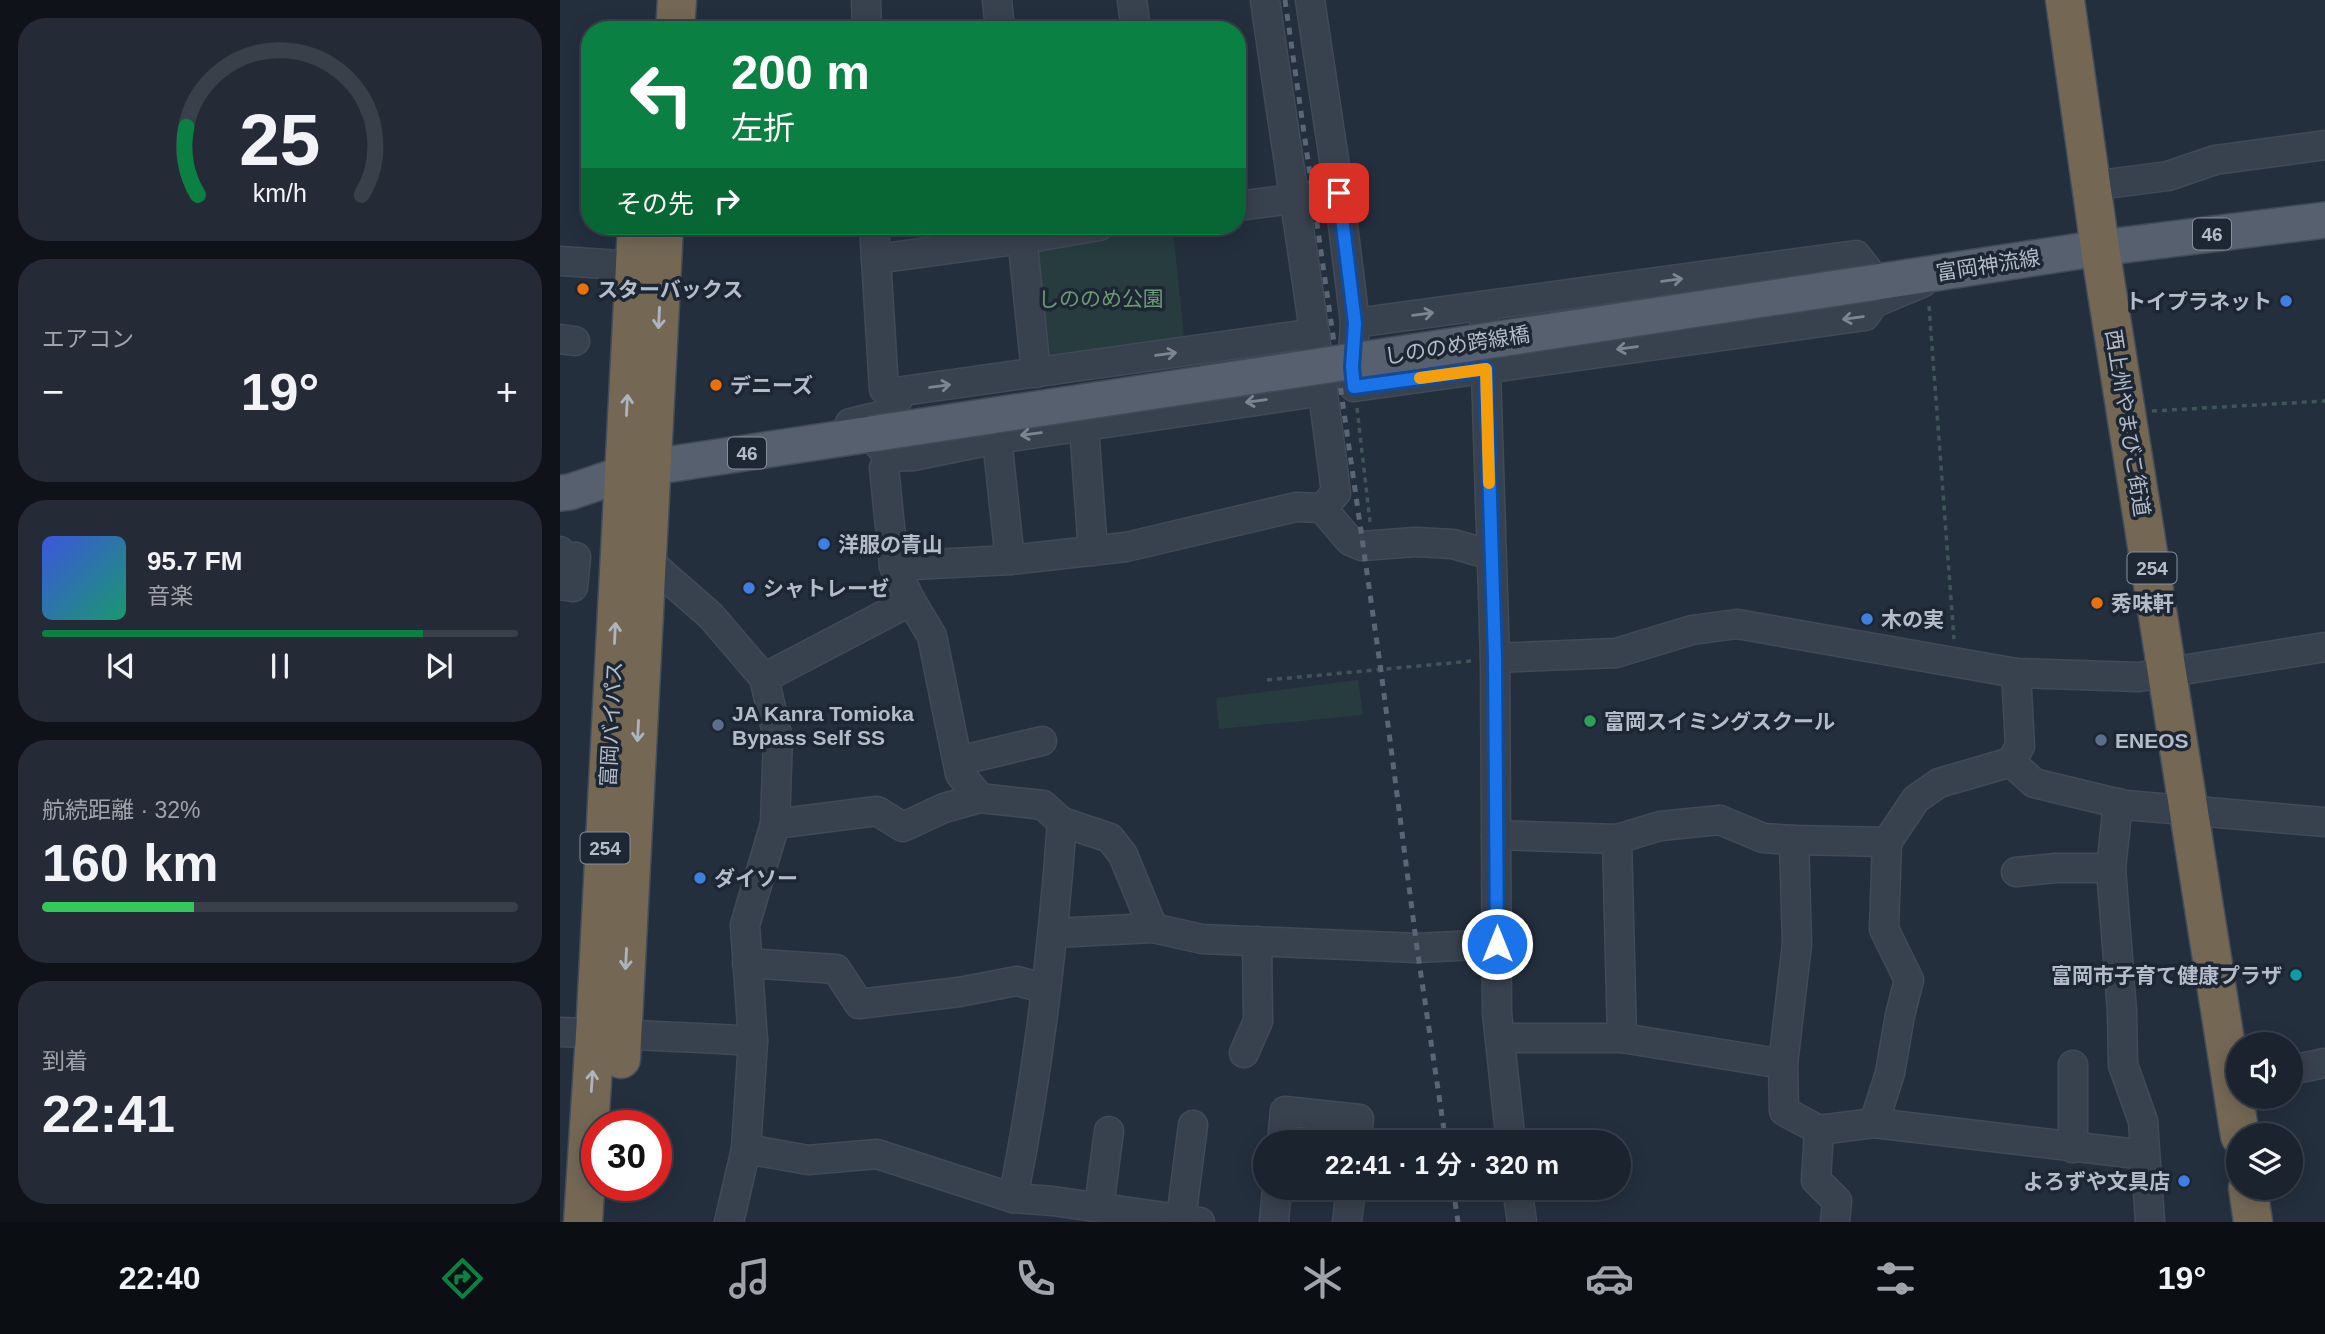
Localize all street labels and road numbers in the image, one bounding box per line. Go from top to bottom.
road number: 46 [2193,218,2231,250]
street label: 富岡神流線 [1934,245,2042,285]
street label: しののめ跨線橋 [1383,322,1531,368]
street label: 西上州やまびこ街道 [2102,328,2154,518]
road number: 46 [728,437,766,468]
road number: 254 [2128,552,2176,583]
street label: 富岡バイパス [596,661,626,787]
road number: 254 [580,832,630,863]

